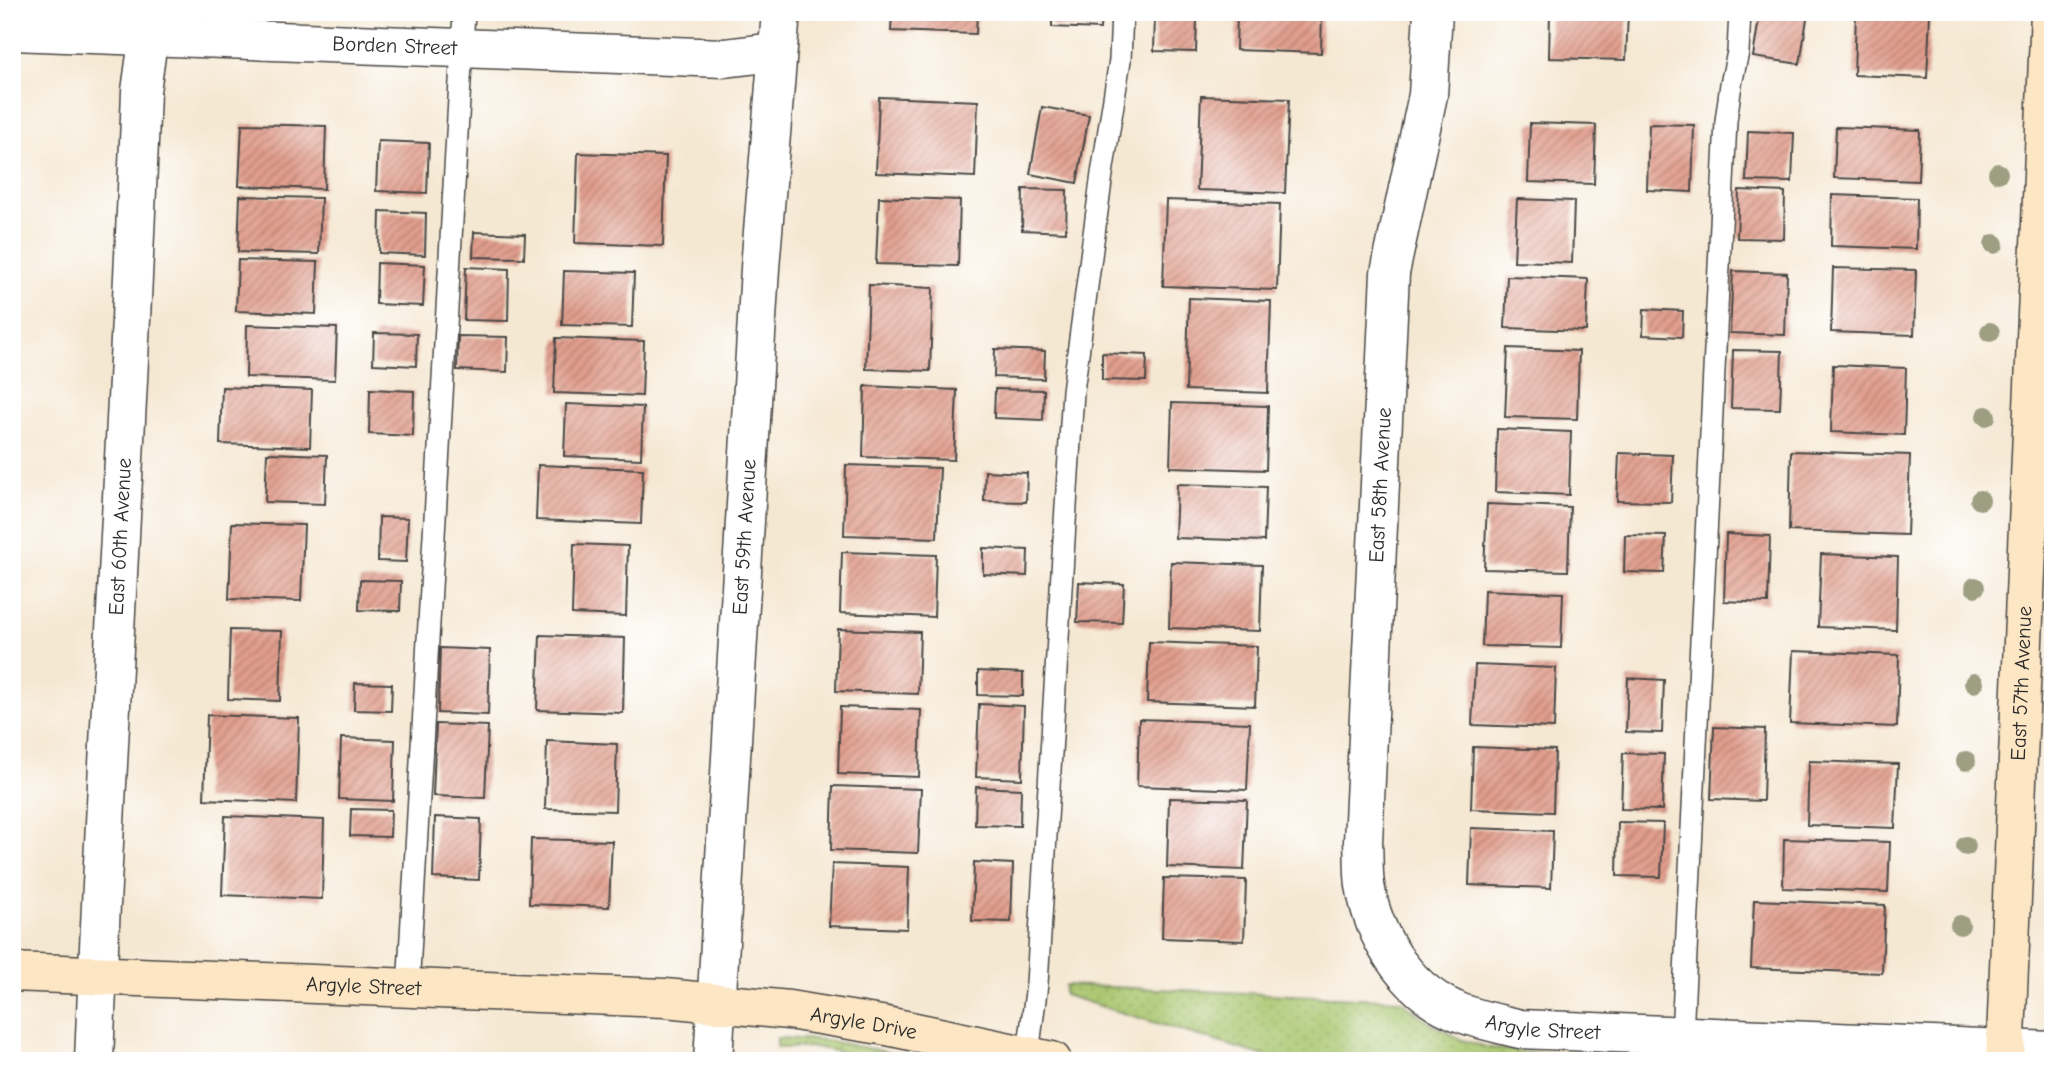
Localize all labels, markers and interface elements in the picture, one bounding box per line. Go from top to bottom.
street label: Borden Street [332,31,459,60]
street label: East 58th Avenue [1364,407,1396,563]
street label: East 60th Avenue [104,457,136,616]
street label: East 59th Avenue [727,458,761,616]
street label: East 57th Avenue [2006,605,2037,761]
street label: Argyle Street [306,972,423,1000]
street label: Argyle Drive [809,1002,919,1044]
street label: Argyle Street [1483,1009,1602,1044]

